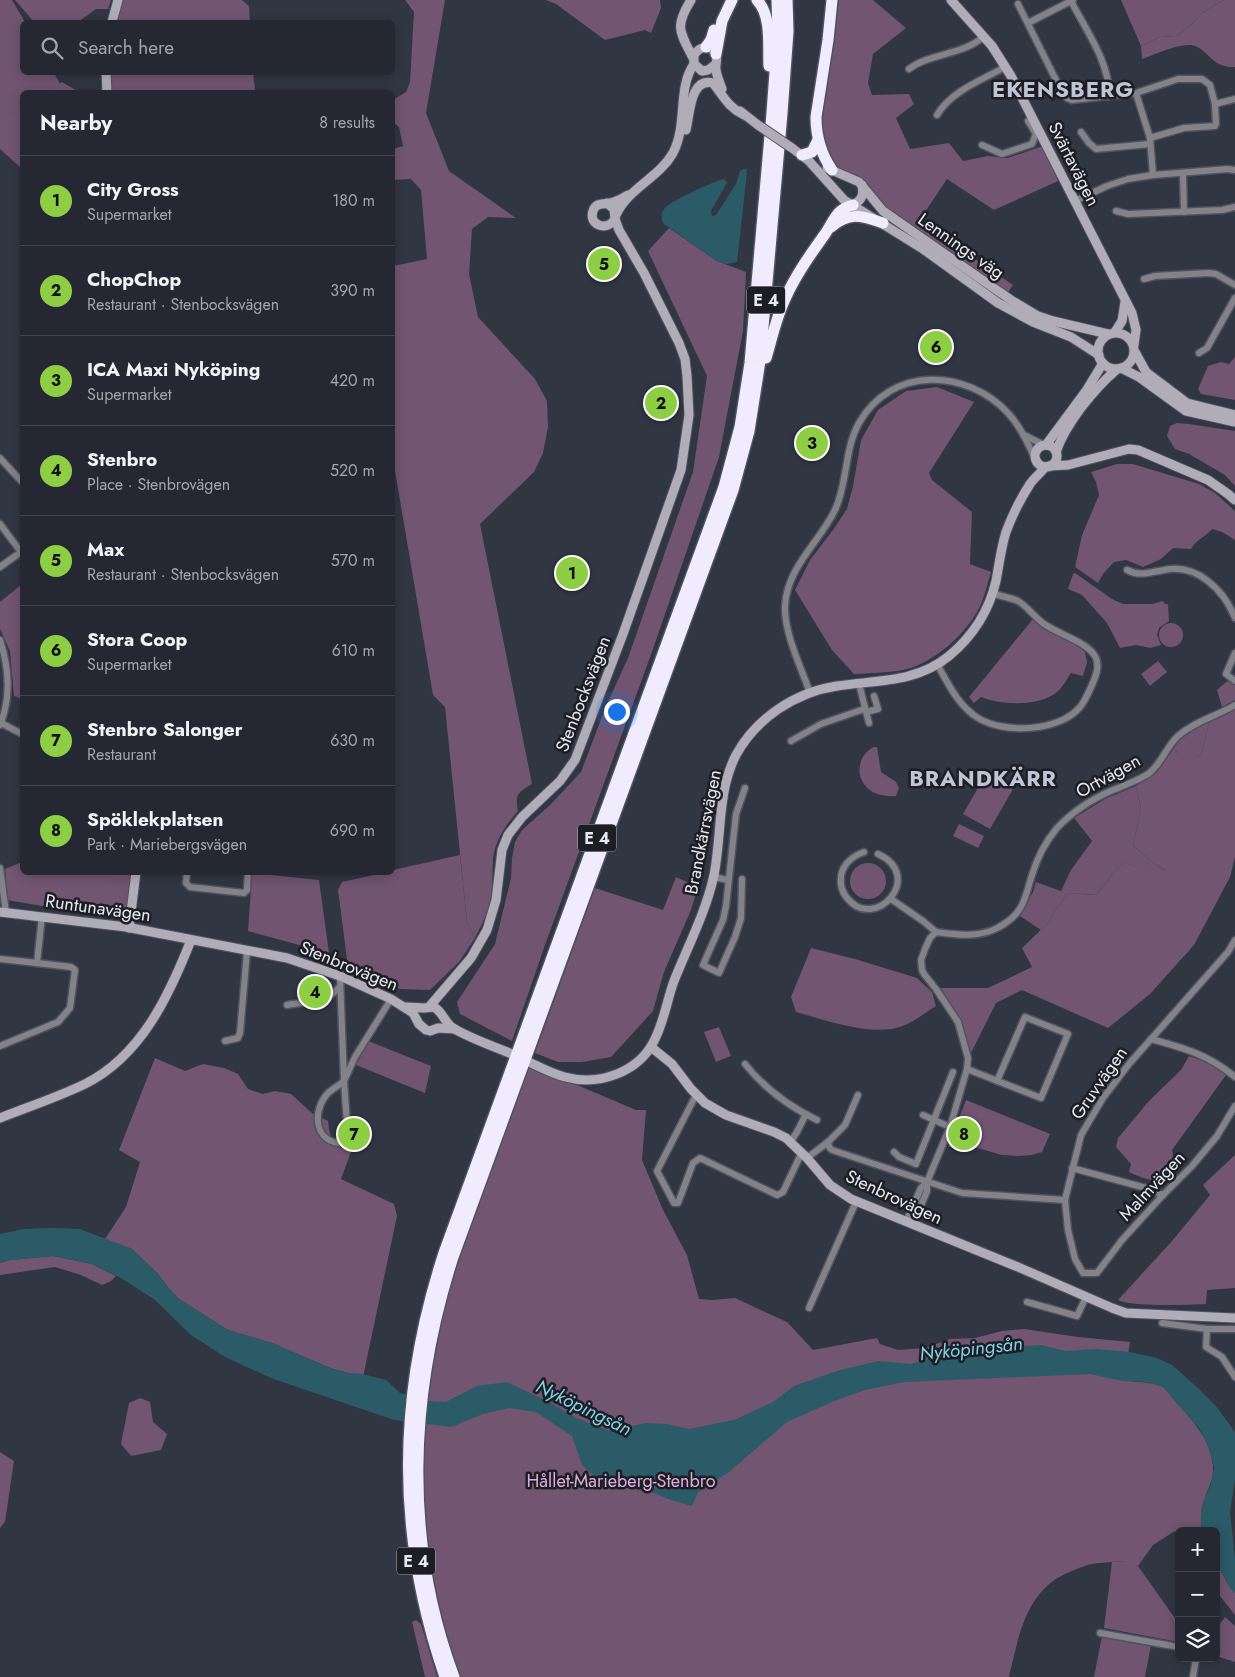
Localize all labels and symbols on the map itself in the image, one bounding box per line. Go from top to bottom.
district label: EKENSBERG [992,73,1134,105]
street label: Svärtavägen [1042,117,1106,211]
street label: Lennings väg [912,207,1010,285]
pin: 5 [588,245,620,283]
road number: E 4 [747,286,785,314]
pin: 6 [920,328,952,366]
pin: 2 [645,384,677,422]
pin: 3 [796,424,828,462]
pin: 1 [556,554,588,592]
street label: Stenbocksvägen [549,632,617,756]
your location [604,699,630,725]
street label: Ortvägen [1071,748,1145,804]
district label: BRANDKÄRR [909,762,1057,794]
street label: Brandkärrsvägen [678,767,728,897]
road number: E 4 [578,824,616,851]
street label: Runtunavägen [44,888,152,928]
street label: Stenbrovägen [296,934,402,998]
pin: 4 [299,973,331,1011]
street label: Gruvvägen [1064,1041,1134,1125]
pin: 7 [338,1115,370,1153]
pin: 8 [948,1115,980,1153]
street label: Malmvägen [1113,1145,1191,1227]
street label: Stenbrovägen [841,1163,947,1231]
water label: Nyköpingsån [918,1330,1024,1367]
water label: Nyköpingsån [531,1373,636,1442]
park label: Hållet-Marieberg-Stenbro [527,1468,716,1494]
road number: E 4 [397,1548,435,1574]

